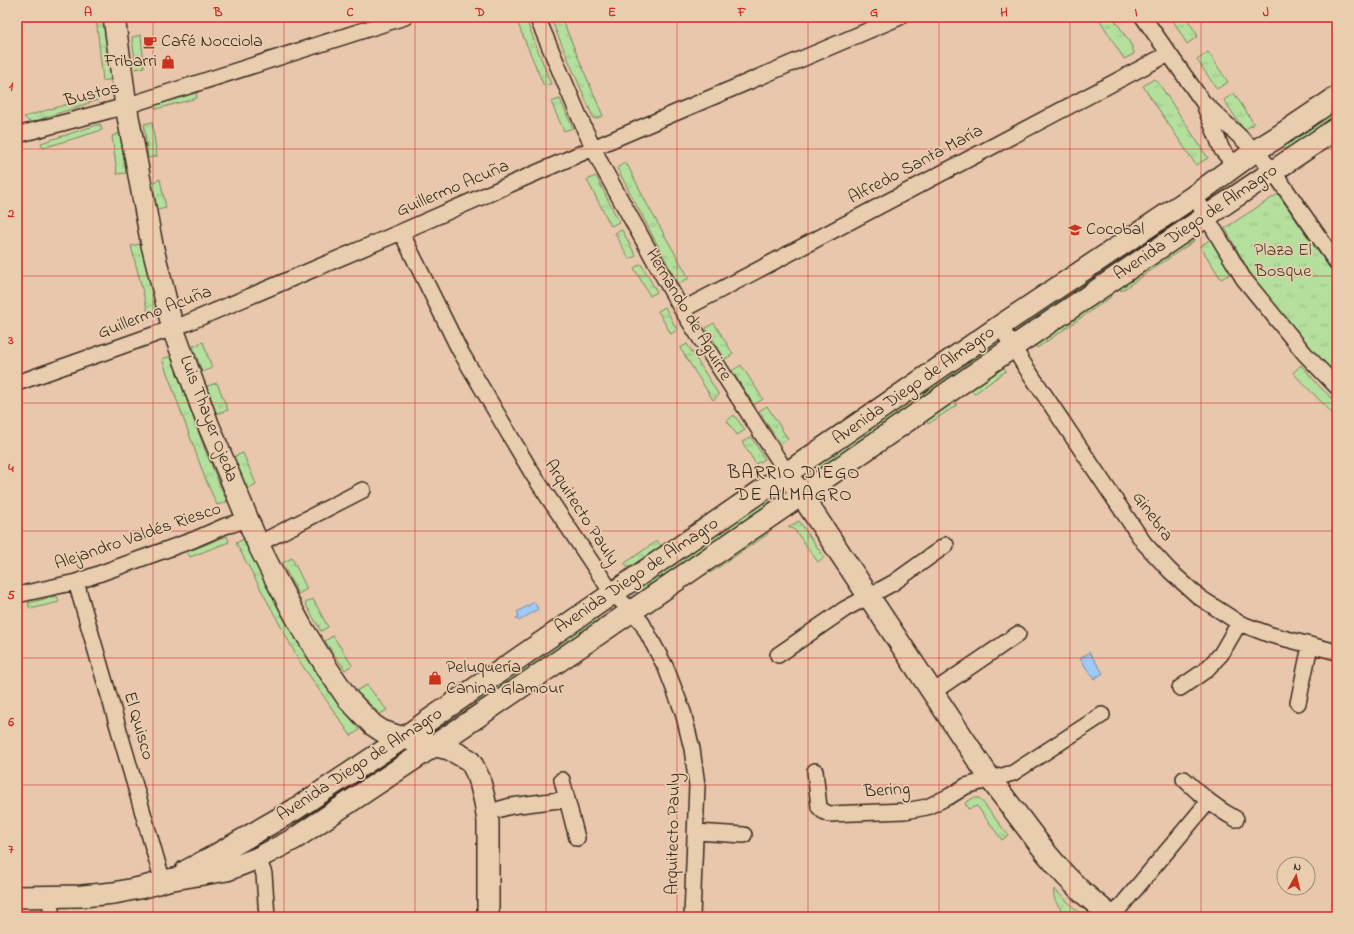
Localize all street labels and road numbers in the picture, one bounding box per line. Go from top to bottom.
street label: Bustos [61,75,122,115]
street label: Alfredo Santa María [844,119,988,211]
street label: Guillermo Acuña [393,154,513,224]
street label: Avenida Diego de Almagro [1109,158,1284,289]
street label: Hernando de Aguirre [637,244,738,387]
street label: Guillermo Acuña [94,279,216,347]
street label: Avenida Diego de Almagro [827,320,1001,453]
street label: Luis Thayer Ojeda [172,352,244,486]
street label: Arquitecto Pauly [537,455,625,571]
street label: Ginebra [1125,487,1179,547]
street label: Alejandro Valdés Riesco [51,496,225,578]
street label: Avenida Diego de Almagro [550,511,725,642]
street label: El Quisco [116,689,160,763]
street label: Avenida Diego de Almagro [272,702,449,829]
street label: Arquitecto Pauly [660,773,688,895]
street label: Bering [862,776,911,807]

